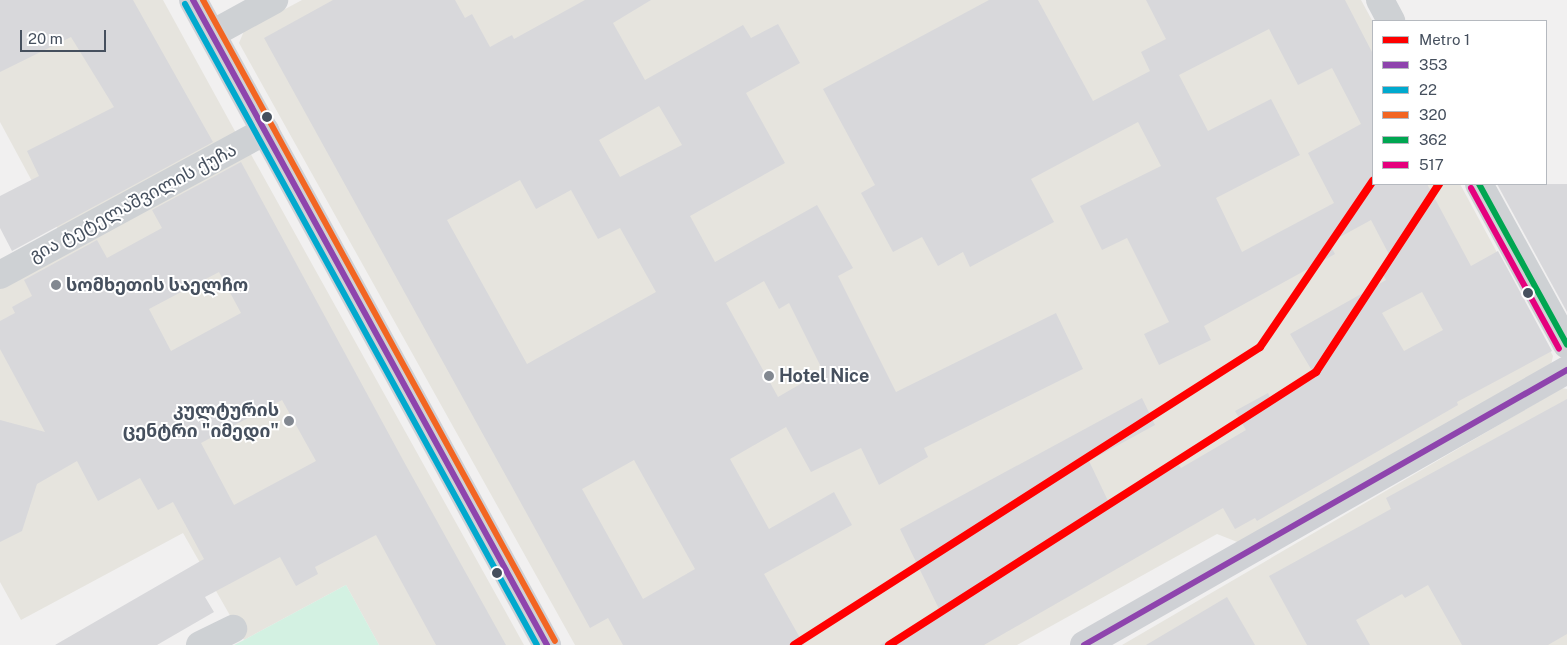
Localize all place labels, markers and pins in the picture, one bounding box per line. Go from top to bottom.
unlabelled marker [262,112,272,122]
place label: სომხეთის საელჩო [66,274,248,296]
marker: სომხეთის საელჩო [50,279,62,291]
unlabelled marker [1523,288,1533,298]
place label: Hotel Nice [779,365,869,387]
marker: Hotel Nice [763,370,775,382]
place label: კულტურის ცენტრი "იმედი" [123,400,279,442]
marker: კულტურის ცენტრი "იმედი" [283,415,295,427]
unlabelled marker [492,568,502,578]

